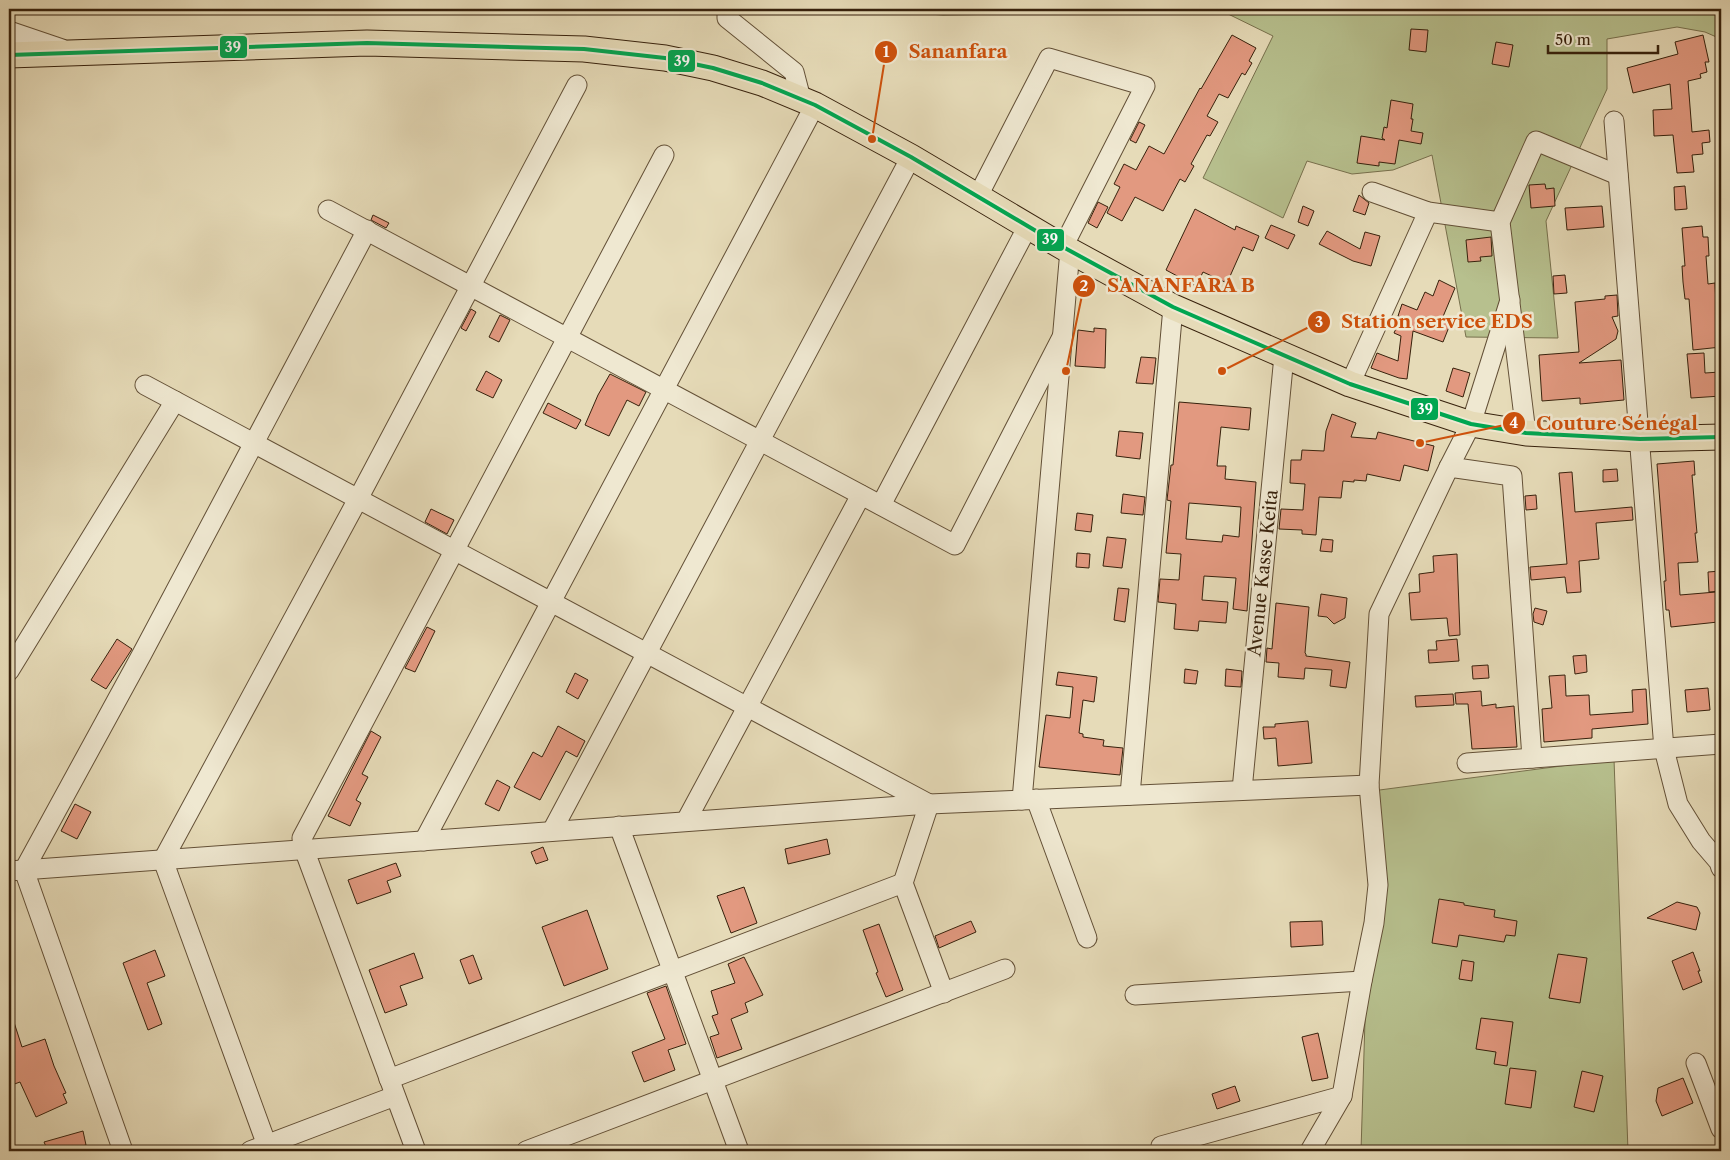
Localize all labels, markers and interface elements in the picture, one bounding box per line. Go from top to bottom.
scale bar [1548,22,1658,54]
text: 50 m [1555,30,1591,49]
line badge: 39 [219,35,248,59]
callout: Sananfara [873,35,1018,69]
text: 39 [225,38,241,56]
text: Sananfara [908,40,1009,63]
text: 1 [883,42,890,61]
line badge: 39 [667,49,696,73]
text: 39 [674,52,690,70]
line badge: 39 [1036,228,1065,252]
text: 39 [1042,230,1058,248]
callout: SANANFARA B [1072,269,1265,303]
text: SANANFARA B [1107,274,1255,297]
text: 2 [1080,276,1089,295]
callout: Station service EDS [1306,305,1543,339]
text: Station service EDS [1341,310,1533,333]
text: 3 [1315,312,1323,331]
line badge: 39 [1410,397,1439,421]
text: 39 [1417,400,1433,418]
callout: Couture Sénégal [1501,406,1708,440]
text: Couture Sénégal [1536,412,1698,435]
text: 4 [1510,413,1519,432]
street label: Avenue Kasse Keita [1243,488,1283,659]

